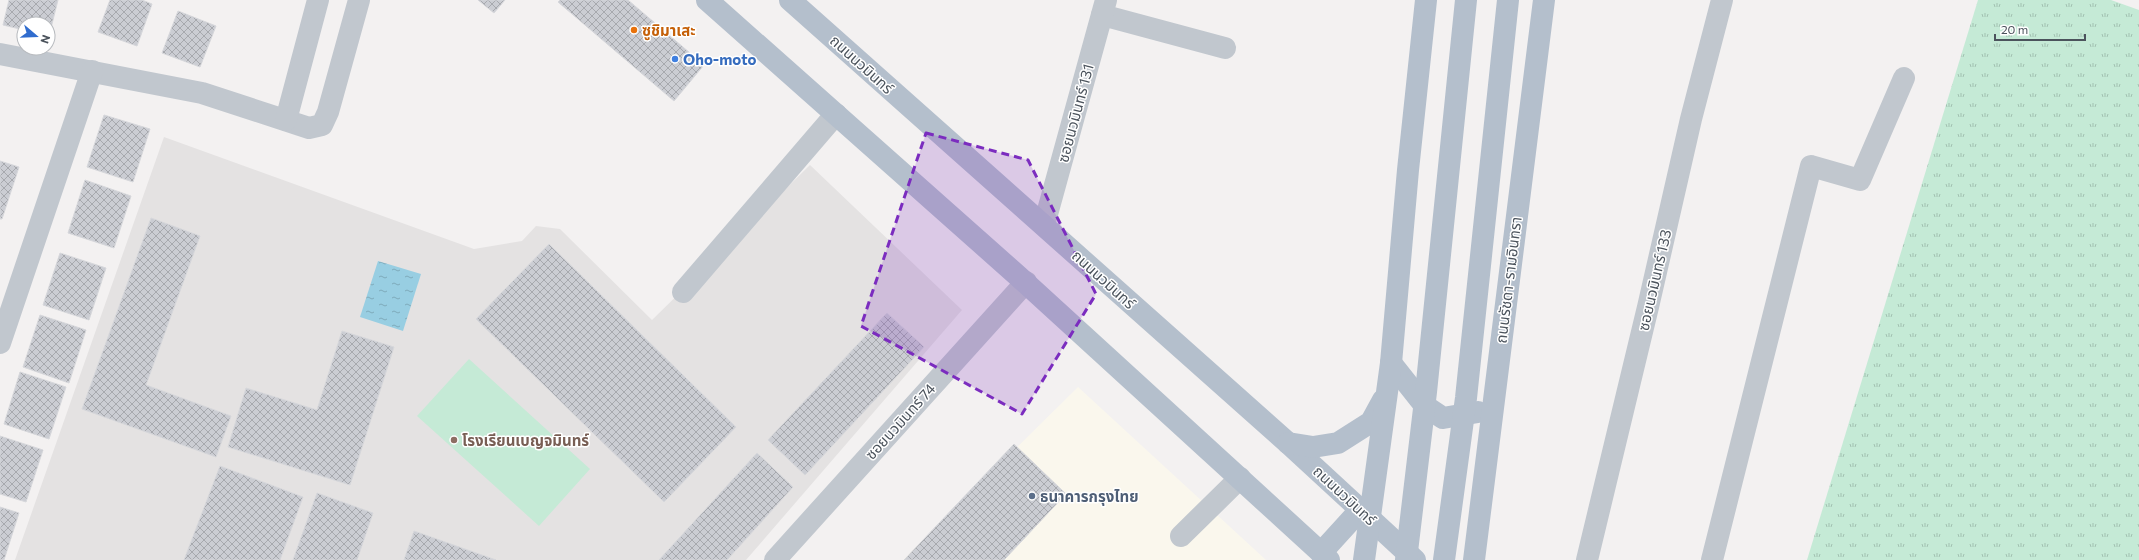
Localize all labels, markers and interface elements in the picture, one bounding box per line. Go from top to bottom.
north arrow [16,16,56,56]
scale bar [1995,16,2085,42]
place label: ซูชิมาเสะ [642,21,696,41]
text: 20 m [2001,22,2028,36]
marker: ซูชิมาเสะ [629,25,639,35]
street label: ถนนนวมินทร์ [827,31,898,98]
text: N [38,33,53,45]
place label: Oho-moto [683,50,757,68]
marker: Oho-moto [670,54,680,64]
street label: ซอยนวมินทร์ 131 [1053,62,1097,164]
street label: ถนนรัชดา-รามอินทรา [1491,216,1525,344]
street label: ซอยนวมินทร์ 133 [1634,227,1674,333]
street label: ถนนนวมินทร์ [1069,246,1140,313]
street label: ซอยนวมินทร์ 74 [861,379,939,463]
place label: โรงเรียนเบญจมินทร์ [462,431,589,449]
marker: โรงเรียนเบญจมินทร์ [449,435,459,445]
street label: ถนนนวมินทร์ [1310,462,1381,529]
place label: ธนาคารกรุงไทย [1040,487,1138,506]
marker: ธนาคารกรุงไทย [1027,491,1037,501]

